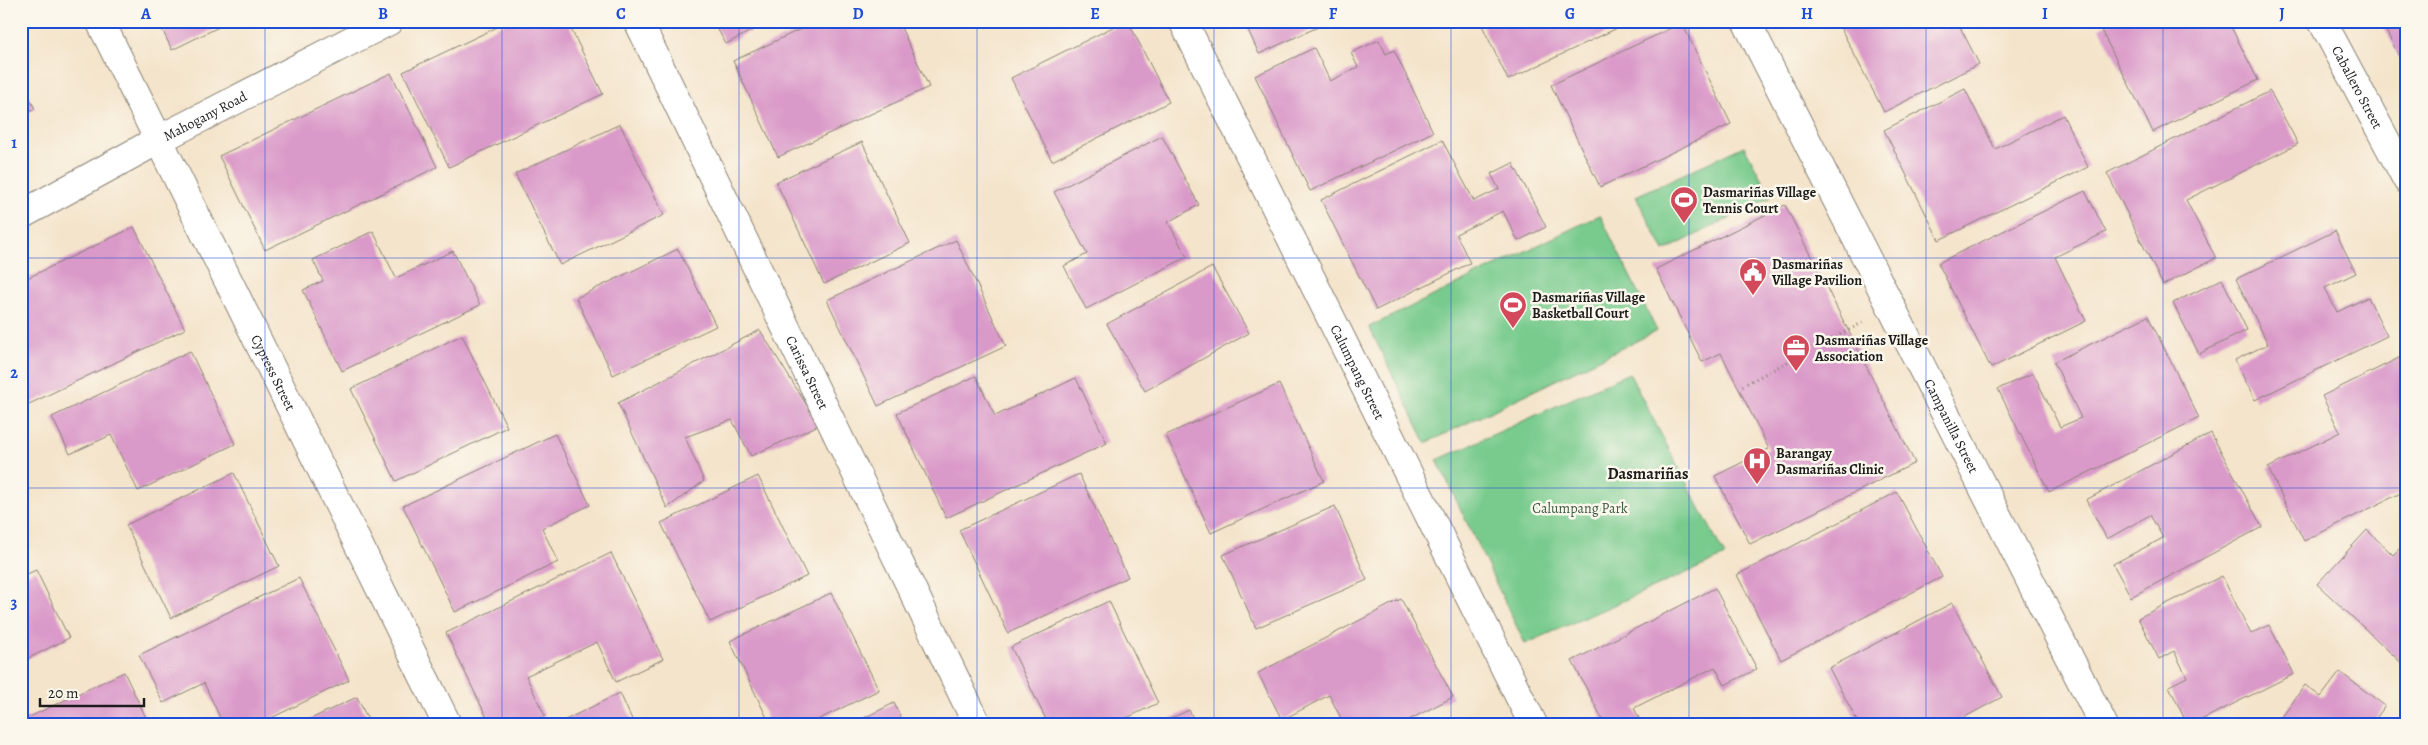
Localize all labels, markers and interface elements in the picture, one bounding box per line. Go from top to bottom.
text: A [140,3,152,25]
text: B [378,3,388,25]
text: C [616,3,626,25]
text: D [852,3,864,25]
text: E [1090,3,1100,25]
text: F [1329,3,1338,25]
text: G [1565,3,1575,25]
text: H [1801,3,1813,25]
text: I [2042,3,2048,25]
text: J [2279,3,2285,25]
street label: Caballero Street [2327,42,2387,132]
street label: Mahogany Road [160,86,250,145]
text: 1 [11,132,17,154]
place label: Dasmariñas Village Tennis Court [1703,183,1817,218]
sports icon: Dasmariñas Village Tennis Court [1669,185,1699,224]
place label: Dasmariñas Village Pavilion [1771,255,1862,290]
public building icon: Dasmariñas Village Pavilion [1738,257,1768,296]
place label: Dasmariñas Village Basketball Court [1532,288,1646,323]
sports icon: Dasmariñas Village Basketball Court [1498,290,1528,329]
street label: Calumpang Street [1326,321,1390,423]
street label: Cypress Street [247,331,300,414]
place label: Dasmariñas Village Association [1814,331,1929,366]
street label: Carissa Street [782,332,833,413]
office icon: Dasmariñas Village Association [1781,333,1811,372]
text: 2 [10,362,18,384]
street label: Campanilla Street [1920,376,1984,476]
place label: Barangay Dasmariñas Clinic [1776,444,1884,479]
hospital icon: Barangay Dasmariñas Clinic [1742,446,1772,485]
district label: Dasmariñas [1607,463,1689,485]
park label: Calumpang Park [1532,499,1628,518]
text: 3 [11,592,18,614]
scale bar [40,675,144,707]
text: 20 m [48,683,79,703]

